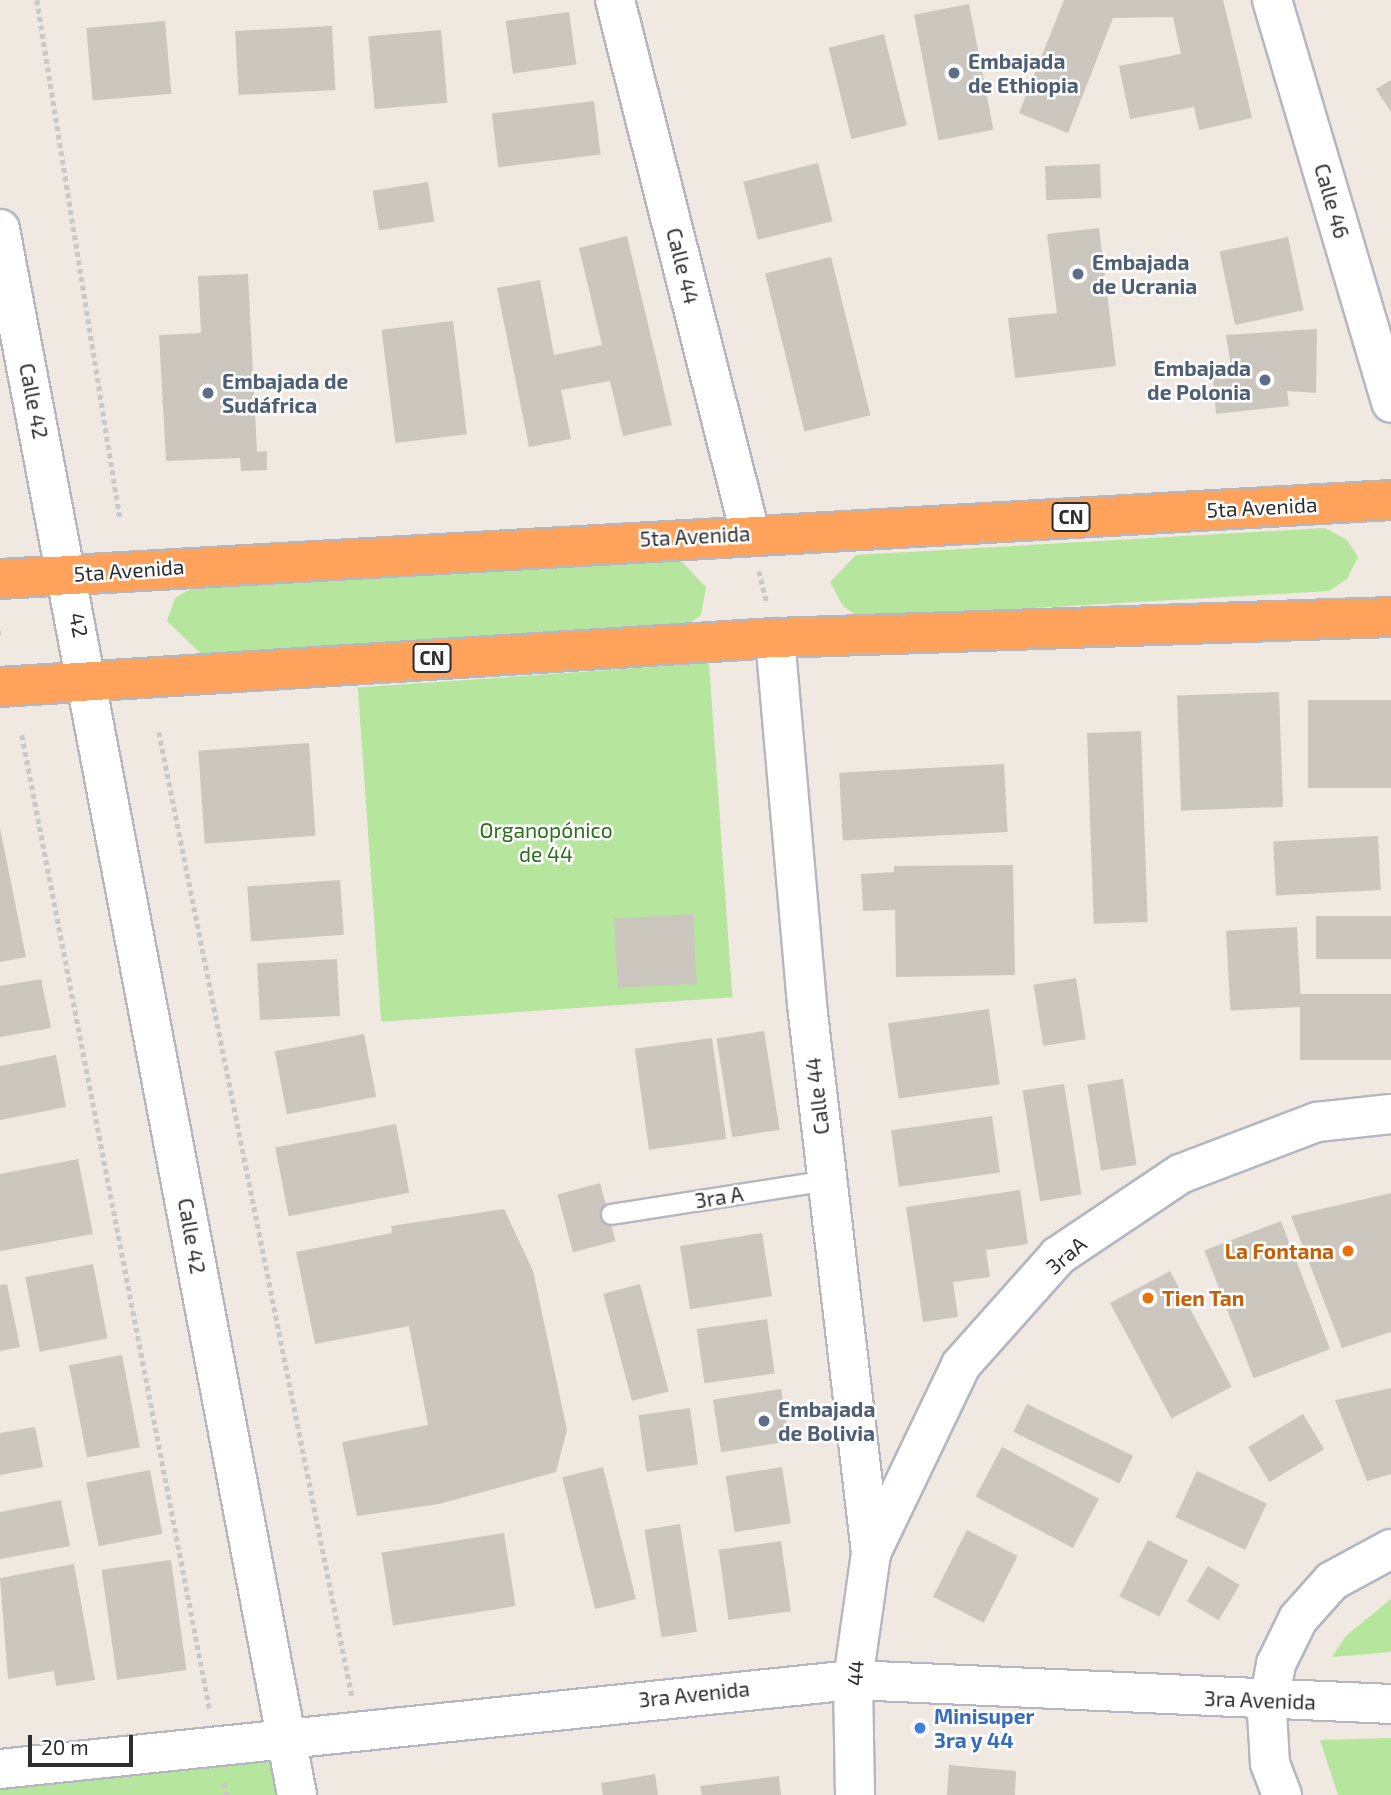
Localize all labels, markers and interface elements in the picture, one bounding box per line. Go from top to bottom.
place label: Embajada de Ethiopia [968,48,1079,98]
marker: Embajada de Ethiopia [946,65,962,81]
street label: Calle 46 [1309,161,1355,241]
street label: Calle 44 [661,225,705,307]
place label: Embajada de Ucrania [1092,249,1197,299]
marker: Embajada de Ucrania [1070,266,1086,282]
place label: Embajada de Polonia [1147,355,1251,405]
street label: Calle 42 [14,361,54,441]
place label: Embajada de Sudáfrica [222,368,348,418]
marker: Embajada de Polonia [1257,372,1273,388]
marker: Embajada de Sudáfrica [200,385,216,401]
street label: 5ta Avenida [1206,492,1318,522]
road number: CN [1050,502,1092,532]
street label: 5ta Avenida [639,521,751,551]
street label: 5ta Avenida [73,554,185,586]
street label: 42 [64,610,94,640]
road number: CN [411,642,453,674]
park label: Organopónico de 44 [479,817,613,867]
street label: Calle 44 [800,1056,834,1136]
street label: 3ra A [693,1181,745,1213]
street label: Calle 42 [173,1196,211,1276]
street label: 3raA [1041,1231,1091,1279]
place label: La Fontana [1225,1238,1334,1264]
marker: La Fontana [1340,1243,1356,1259]
place label: Tien Tan [1162,1285,1245,1311]
marker: Tien Tan [1140,1290,1156,1306]
place label: Embajada de Bolivia [778,1396,875,1446]
marker: Embajada de Bolivia [756,1413,772,1429]
street label: 44 [842,1659,868,1687]
street label: 3ra Avenida [637,1676,751,1712]
street label: 3ra Avenida [1203,1685,1317,1715]
place label: Minisuper 3ra y 44 [934,1703,1034,1753]
marker: Minisuper 3ra y 44 [912,1720,928,1736]
scale bar [32,1722,136,1766]
text: 20 m [41,1734,89,1759]

